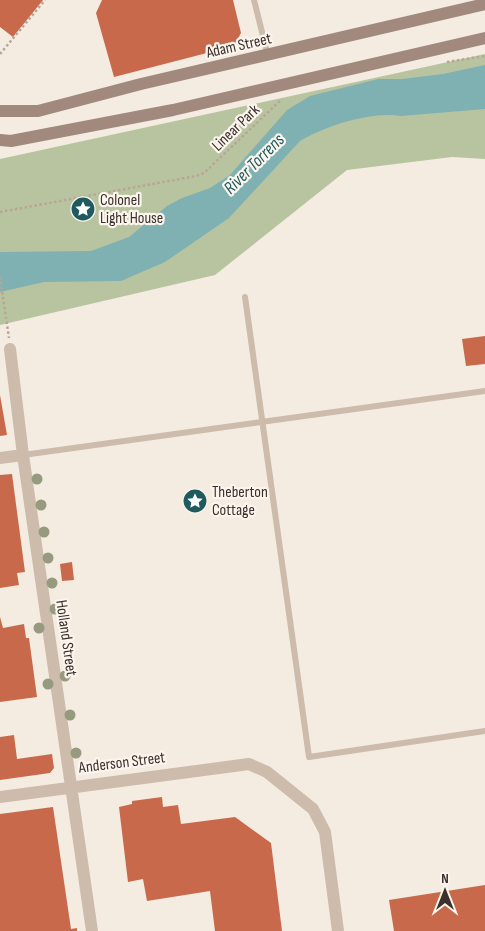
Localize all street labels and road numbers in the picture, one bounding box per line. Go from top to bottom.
street label: Adam Street [204,29,273,63]
street label: Linear Park [208,101,264,155]
street label: Holland Street [51,599,81,677]
street label: Anderson Street [77,748,166,778]

